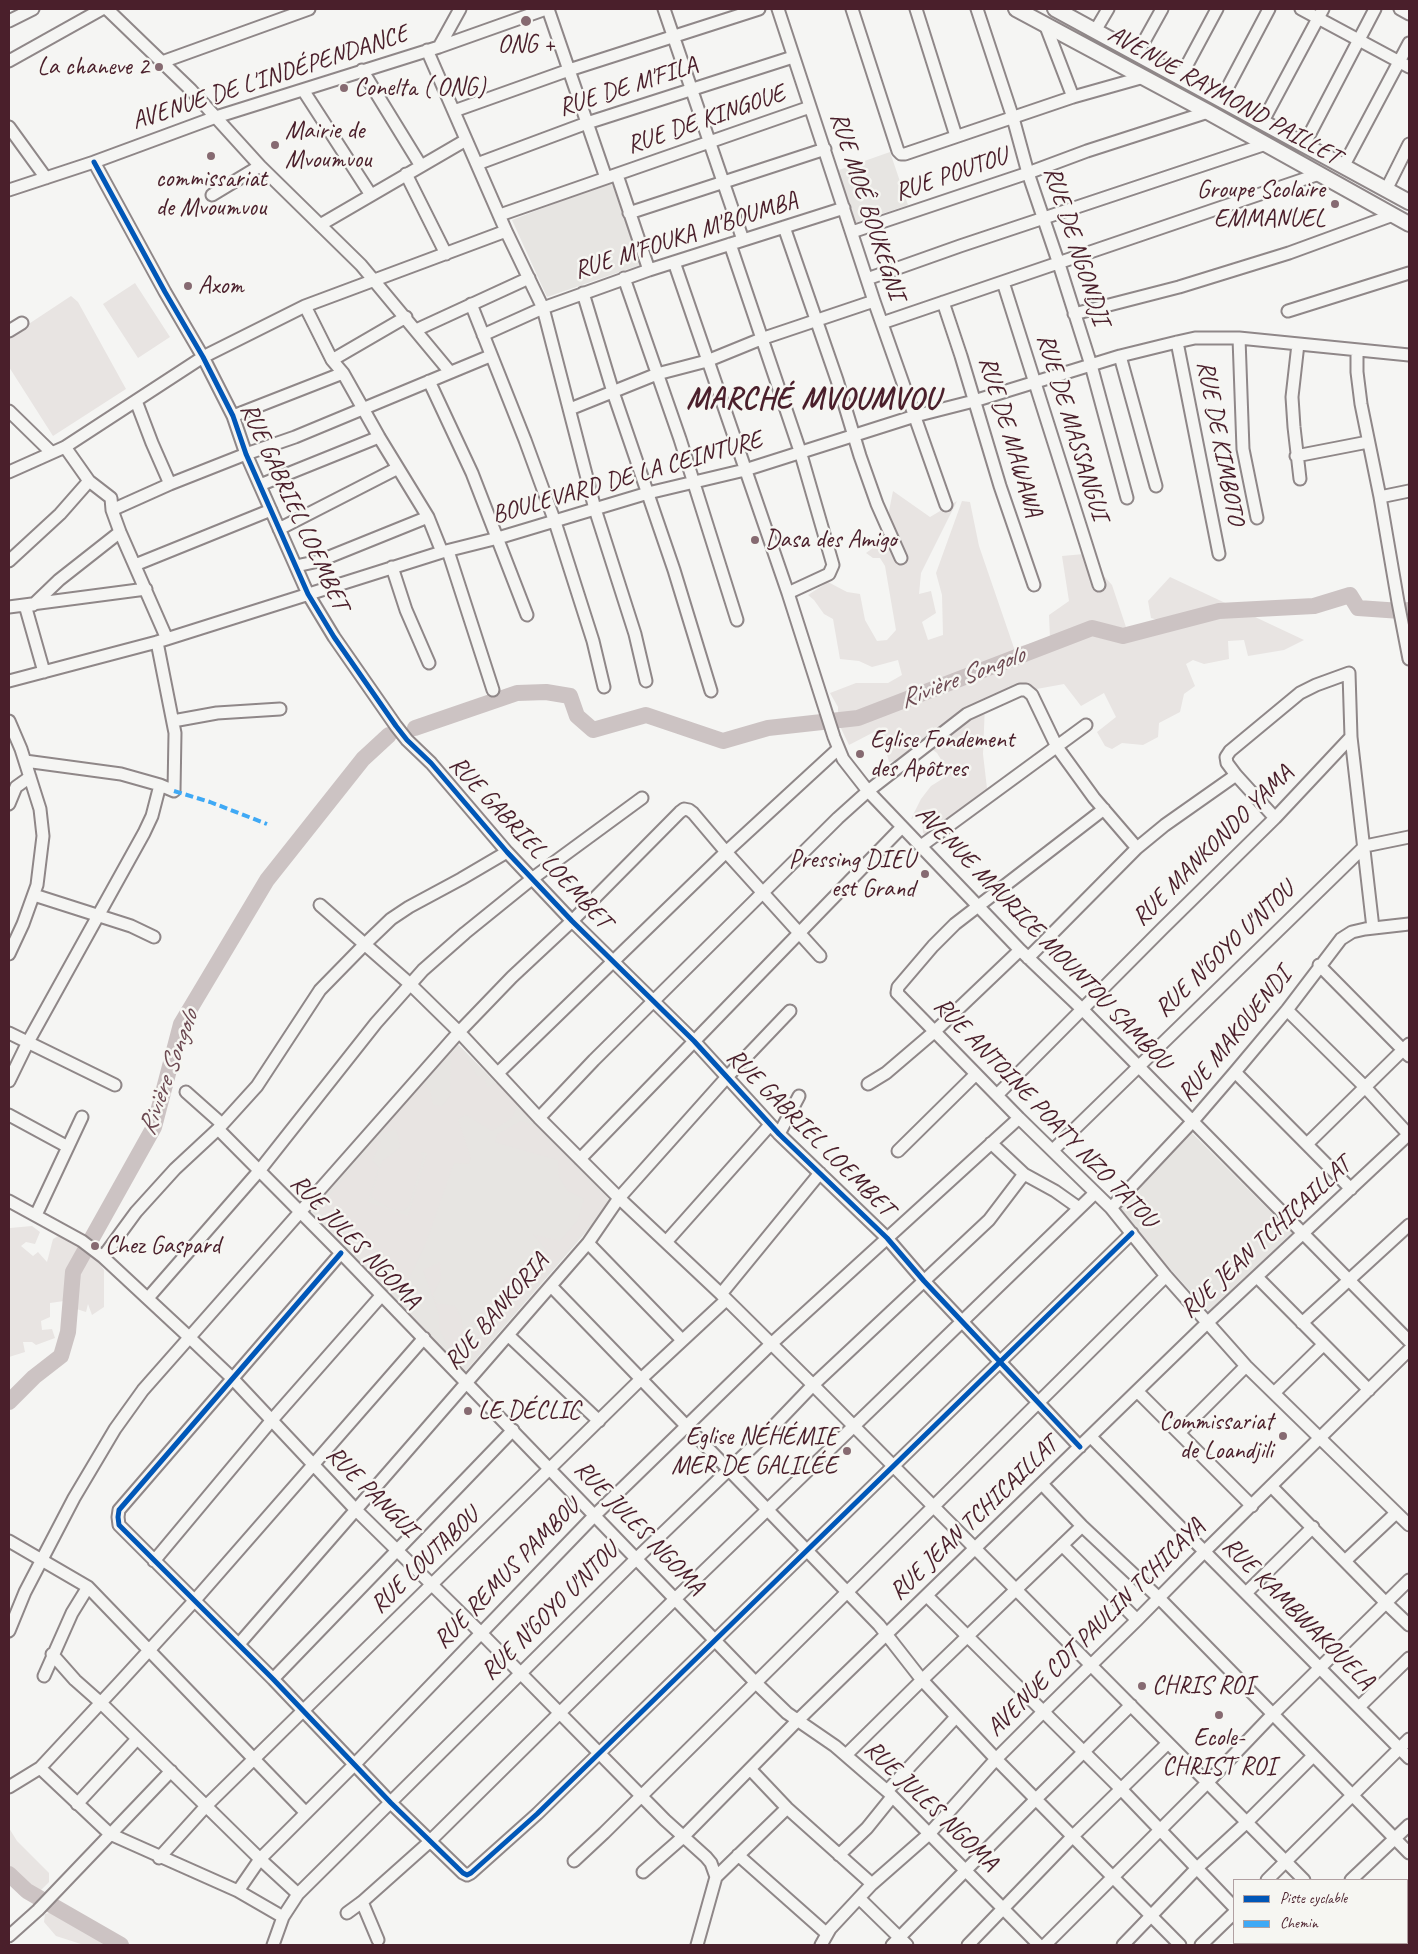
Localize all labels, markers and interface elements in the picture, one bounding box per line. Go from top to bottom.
marker: ONG + [519,14,533,28]
street label: AVENUE DE L'INDÉPENDANCE [128,19,412,137]
street label: AVENUE RAYMOND PAILLET [1103,20,1345,172]
place label: ONG + [497,30,555,60]
street label: RUE DE M'FILA [555,50,701,124]
place label: La chaneve 2 [37,52,149,82]
marker: La chaneve 2 [153,61,165,73]
place label: Conelta ( ONG) [354,73,485,103]
street label: RUE DE KINGOUE [623,79,789,161]
marker: Conelta ( ONG) [338,82,350,94]
street label: RUE MOÊ BOUKEGNI [823,109,911,303]
place label: Mairie de Mvoumvou [285,116,371,175]
marker: Mairie de Mvoumvou [269,139,281,151]
street label: RUE POUTOU [891,142,1011,208]
marker: commissariat de Mvoumvou [205,150,217,162]
street label: RUE DE NGONDJI [1036,163,1116,329]
place label: commissariat de Mvoumvou [156,164,266,223]
place label: Groupe Scolaire EMMANUEL [1197,175,1325,234]
street label: RUE M'FOUKA M'BOUMBA [570,186,802,286]
marker: Groupe Scolaire EMMANUEL [1329,198,1341,210]
place label: Axom [198,271,243,301]
marker: Axom [182,280,194,292]
street label: RUE DE MASSANGUI [1029,330,1115,524]
street label: RUE DE MAWAWA [971,353,1049,521]
street label: RUE DE KIMBOTO [1189,358,1251,528]
district label: MARCHÉ MVOUMVOU [684,382,942,418]
street label: RUE GABRIEL LOEMBET [233,399,355,615]
street label: BOULEVARD DE LA CEINTURE [488,425,766,531]
place label: Dasa des Amigo [765,525,896,555]
marker: Dasa des Amigo [749,534,761,546]
water label: Rivière Songolo [896,640,1028,716]
place label: Eglise Fondement des Apôtres [870,725,1014,784]
marker: Eglise Fondement des Apôtres [854,748,866,760]
street label: RUE GABRIEL LOEMBET [442,750,618,936]
street label: RUE MANKONDO YAMA [1126,759,1300,933]
street label: AVENUE MAURICE MOUNTOU SAMBOU [909,800,1177,1076]
place label: Pressing DIEU est Grand [789,845,915,904]
marker: Pressing DIEU est Grand [919,868,931,880]
street label: RUE N'GOYO U'NTOU [1149,876,1301,1024]
street label: RUE MAKOUENDI [1172,962,1298,1108]
street label: RUE ANTOINE POATY NZO TATOU [927,992,1163,1234]
water label: Rivière Songolo [132,1006,206,1140]
street label: RUE GABRIEL LOEMBET [720,1043,900,1223]
street label: RUE JEAN TCHICAILLAT [1174,1151,1358,1325]
street label: RUE JULES NGOMA [283,1169,427,1315]
place label: Chez Gaspard [105,1231,220,1261]
marker: Chez Gaspard [89,1240,101,1252]
street label: RUE BANKORIA [438,1248,556,1376]
place label: LE DÉCLIC [478,1396,580,1426]
marker: LE DÉCLIC [462,1405,474,1417]
place label: Commissariat de Loandjili [1159,1407,1273,1466]
place label: Eglise NÉHÉMIE MER DE GALILÉE [671,1422,837,1481]
marker: Commissariat de Loandjili [1277,1430,1289,1442]
street label: RUE JEAN TCHICAILLAT [883,1431,1065,1607]
street label: RUE PANGUI [319,1440,423,1544]
marker: Eglise NÉHÉMIE MER DE GALILÉE [841,1445,853,1457]
street label: RUE JULES NGOMA [567,1455,711,1601]
street label: RUE REMUS PAMBOU [428,1493,586,1655]
street label: RUE LOUTABOU [364,1502,486,1620]
street label: AVENUE CDT PAULIN TCHICAYA [981,1513,1211,1743]
street label: RUE KAMBWAKOUELA [1216,1532,1380,1696]
street label: RUE N'GOYO U'NTOU [475,1537,625,1687]
place label: CHRIS ROI [1152,1671,1254,1701]
marker: CHRIS ROI [1136,1680,1148,1692]
marker: Ecole- CHRIST ROI [1213,1709,1225,1721]
place label: Ecole- CHRIST ROI [1162,1723,1276,1782]
street label: RUE JULES NGOMA [858,1734,1004,1878]
legend [1233,1879,1408,1944]
text: Piste cyclable [1280,1889,1347,1908]
text: Chemin [1280,1914,1318,1933]

